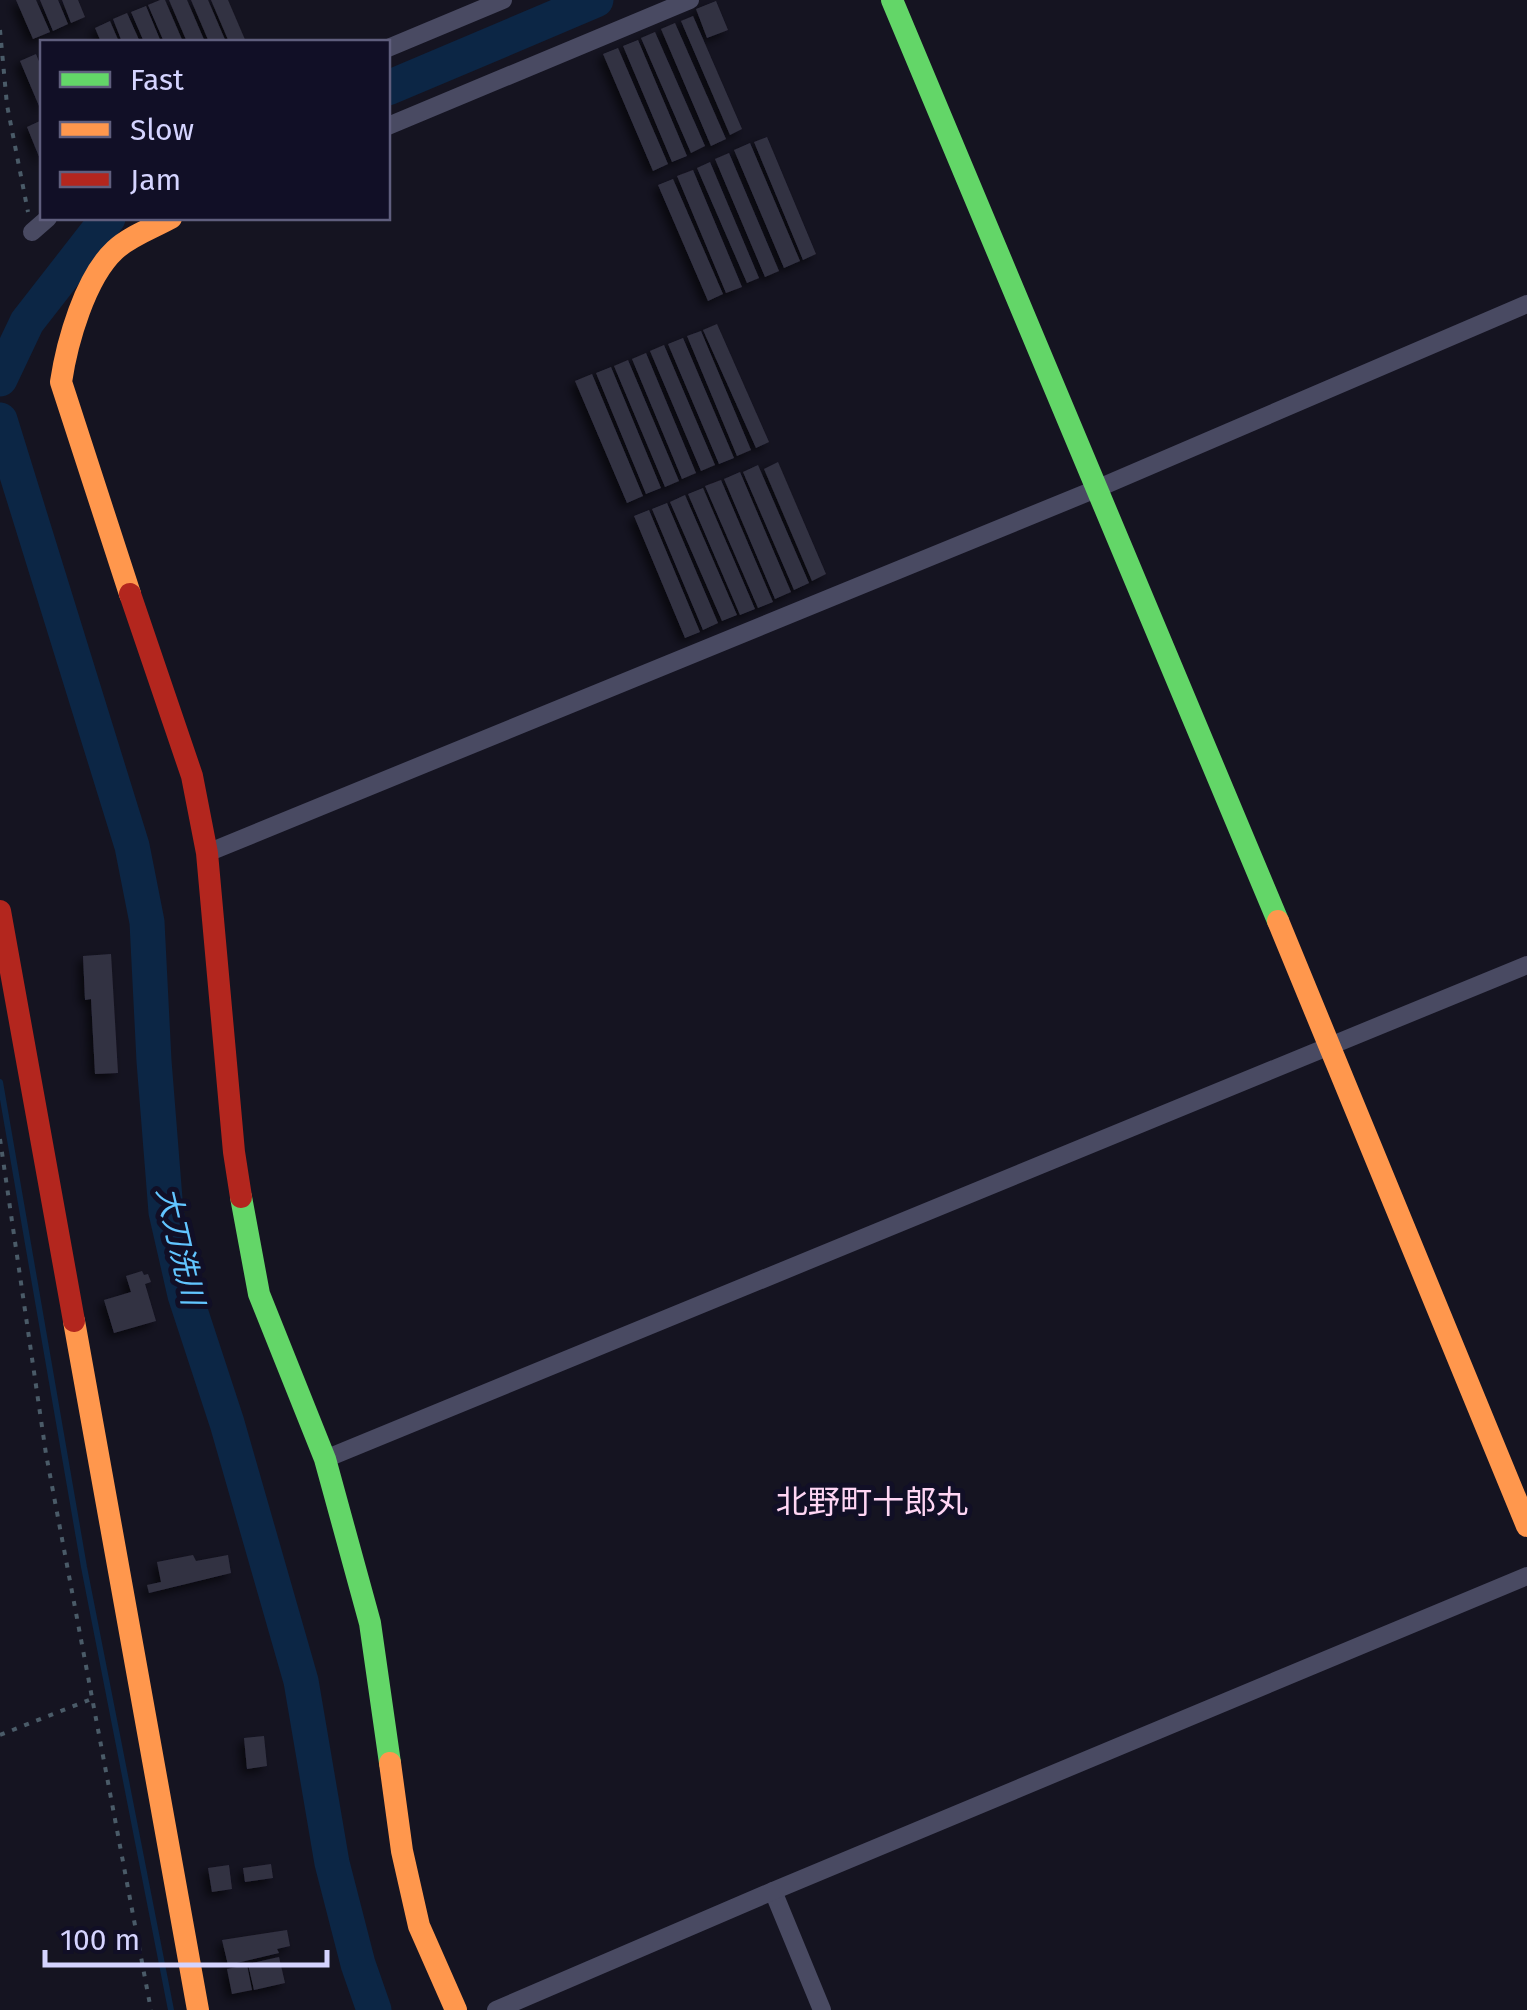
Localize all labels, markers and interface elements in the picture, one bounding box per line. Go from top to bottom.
legend [40,40,390,220]
text: Fast [130,62,184,98]
text: Slow [130,112,194,148]
text: Jam [130,162,181,198]
water label: 大刀洗川 [149,1183,212,1311]
district label: 北野町十郎丸 [776,1483,968,1521]
scale bar [45,1905,328,1967]
text: 100 m [60,1922,140,1958]

